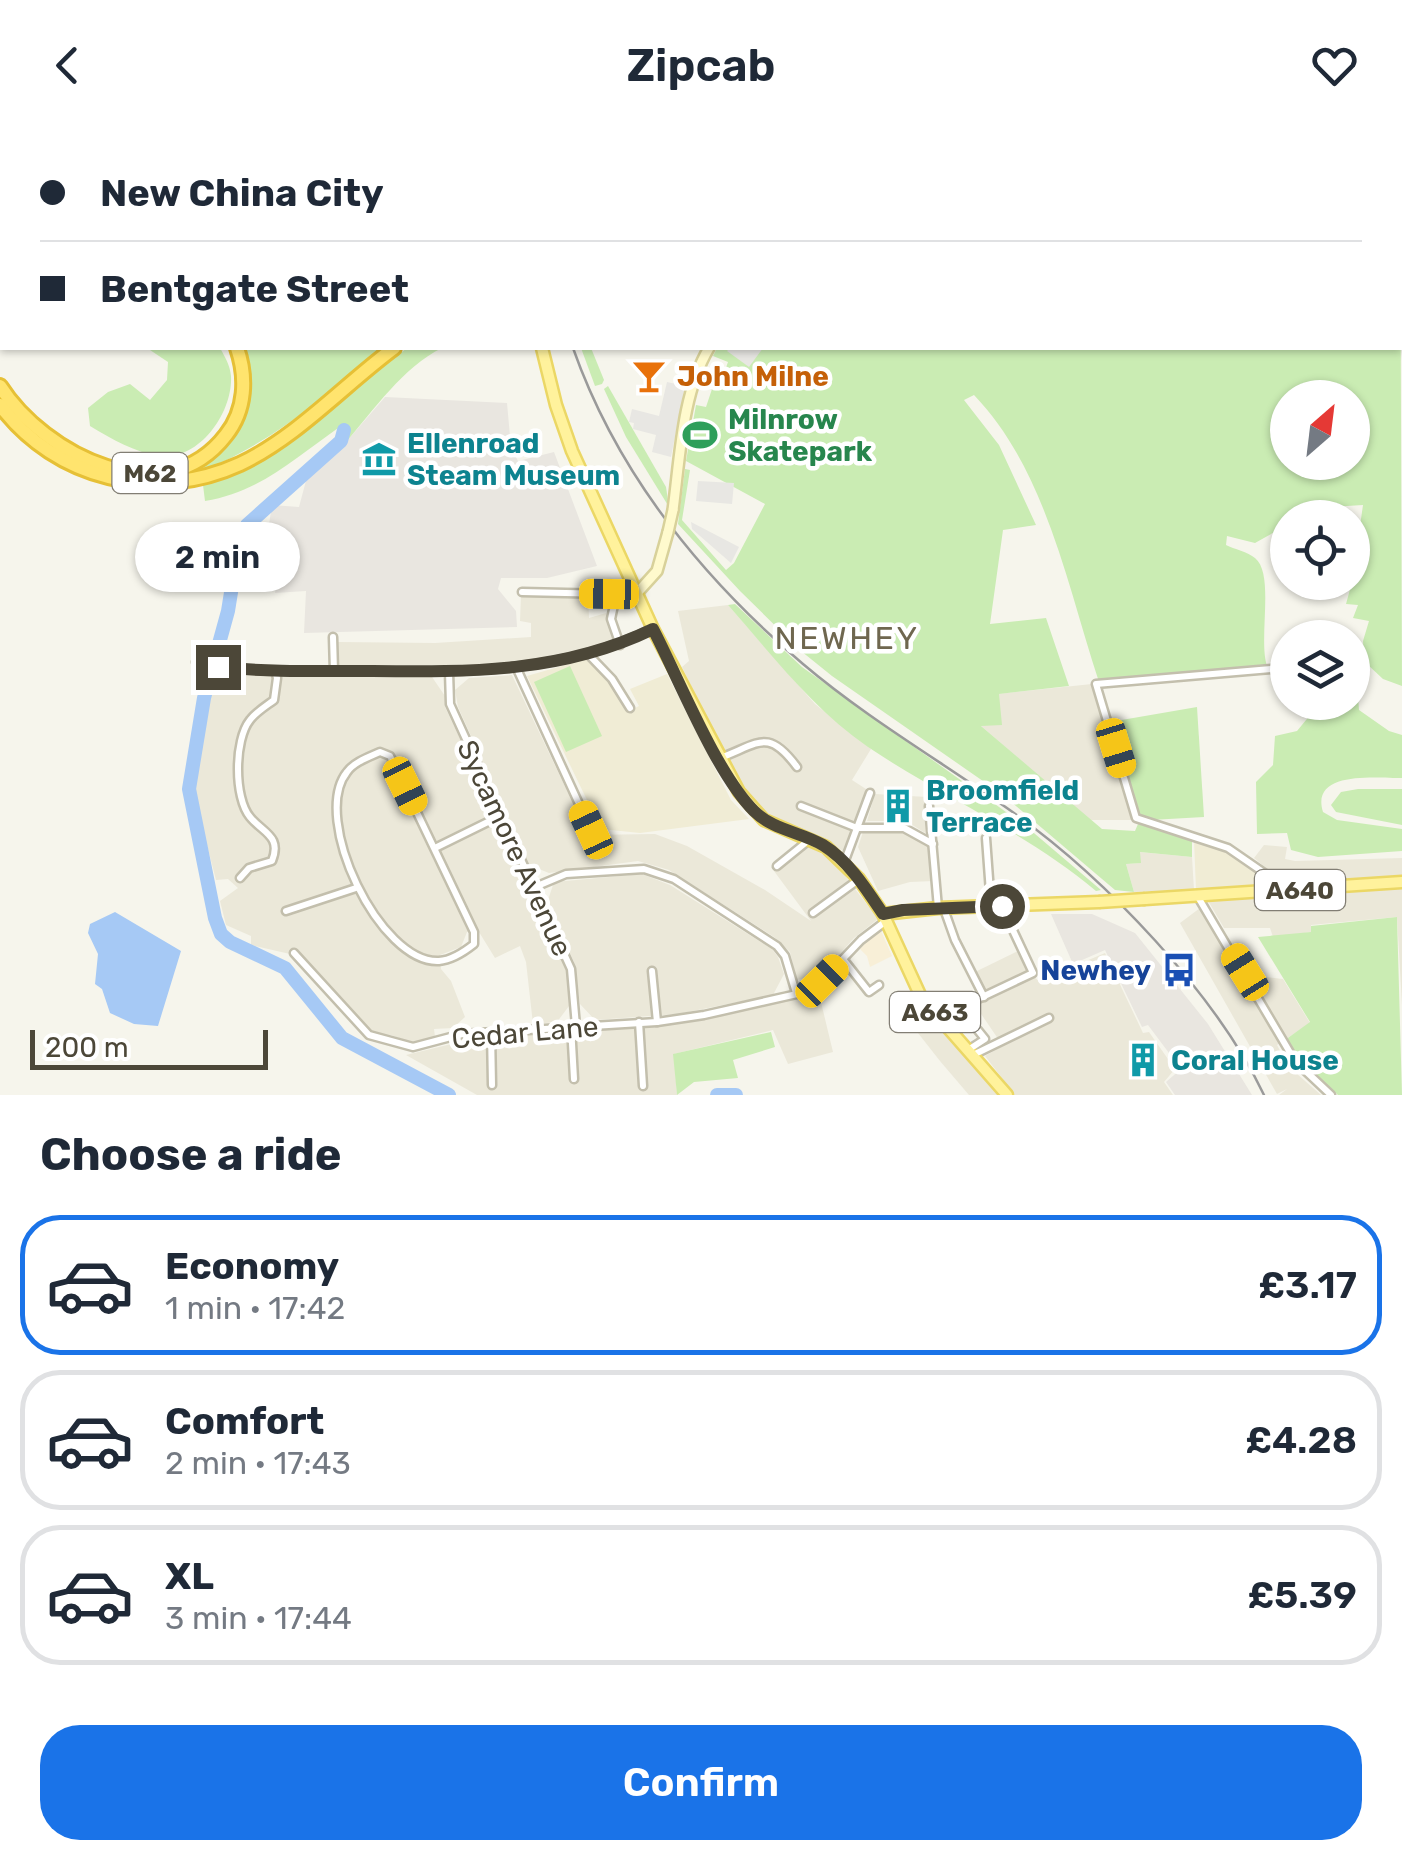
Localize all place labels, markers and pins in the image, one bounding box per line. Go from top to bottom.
bar icon: John Milne [630,357,668,395]
place label: John Milne [677,360,829,393]
place label: Milnrow Skatepark [728,403,873,468]
sports icon: Milnrow Skatepark [681,416,719,454]
place label: Ellenroad Steam Museum [407,427,620,492]
museum icon: Ellenroad Steam Museum [360,440,398,478]
place label: Broomfield Terrace [926,774,1079,839]
building icon: Broomfield Terrace [879,787,917,825]
bus stop icon: Newhey [1160,951,1198,989]
place label: Newhey [1040,954,1151,987]
building icon: Coral House [1124,1041,1162,1079]
place label: Coral House [1171,1044,1339,1077]

